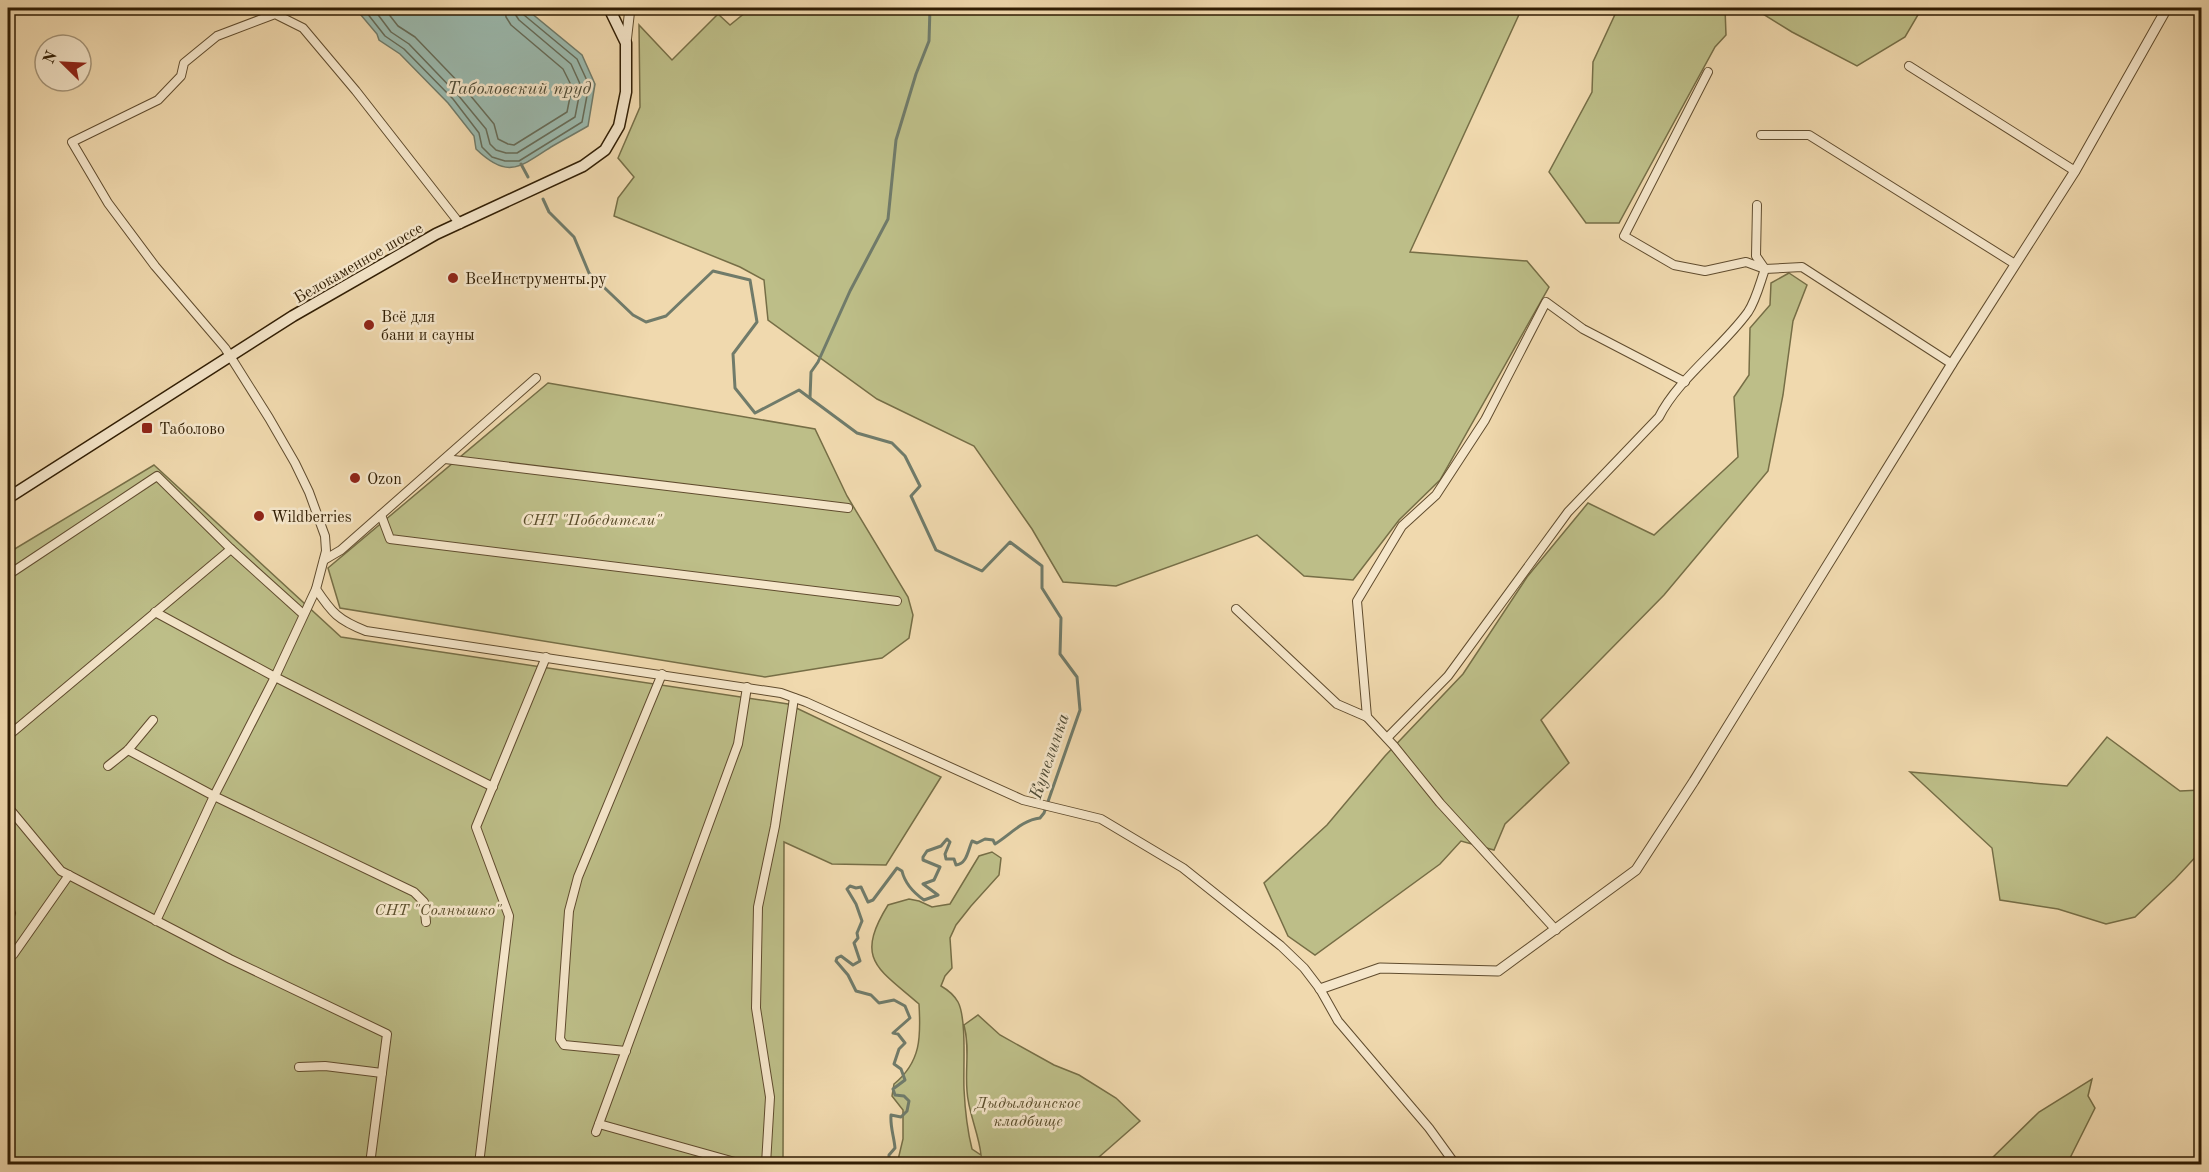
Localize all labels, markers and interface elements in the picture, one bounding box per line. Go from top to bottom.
north arrow [33,33,93,93]
text: N [41,48,61,67]
water label: Таболовский пруд [447,80,591,98]
street label: Белокаменное шоссе [292,220,426,307]
marker: ВсеИнструменты.ру [446,271,460,285]
place label: ВсеИнструменты.ру [465,272,607,288]
place label: Всё для бани и сауны [381,310,474,344]
marker: Всё для бани и сауны [362,318,376,332]
marker: Таболово [140,421,154,435]
place label: Таболово [159,422,225,438]
marker: Ozon [348,471,362,485]
place label: Ozon [367,472,402,488]
marker: Wildberries [252,509,266,523]
place label: Wildberries [271,510,352,526]
park label: СНТ "Победители" [522,513,662,529]
water label: Купелинка [1027,711,1073,802]
park label: СНТ "Солнышко" [374,903,502,919]
park label: Дыдылдинское кладбище [973,1096,1081,1130]

